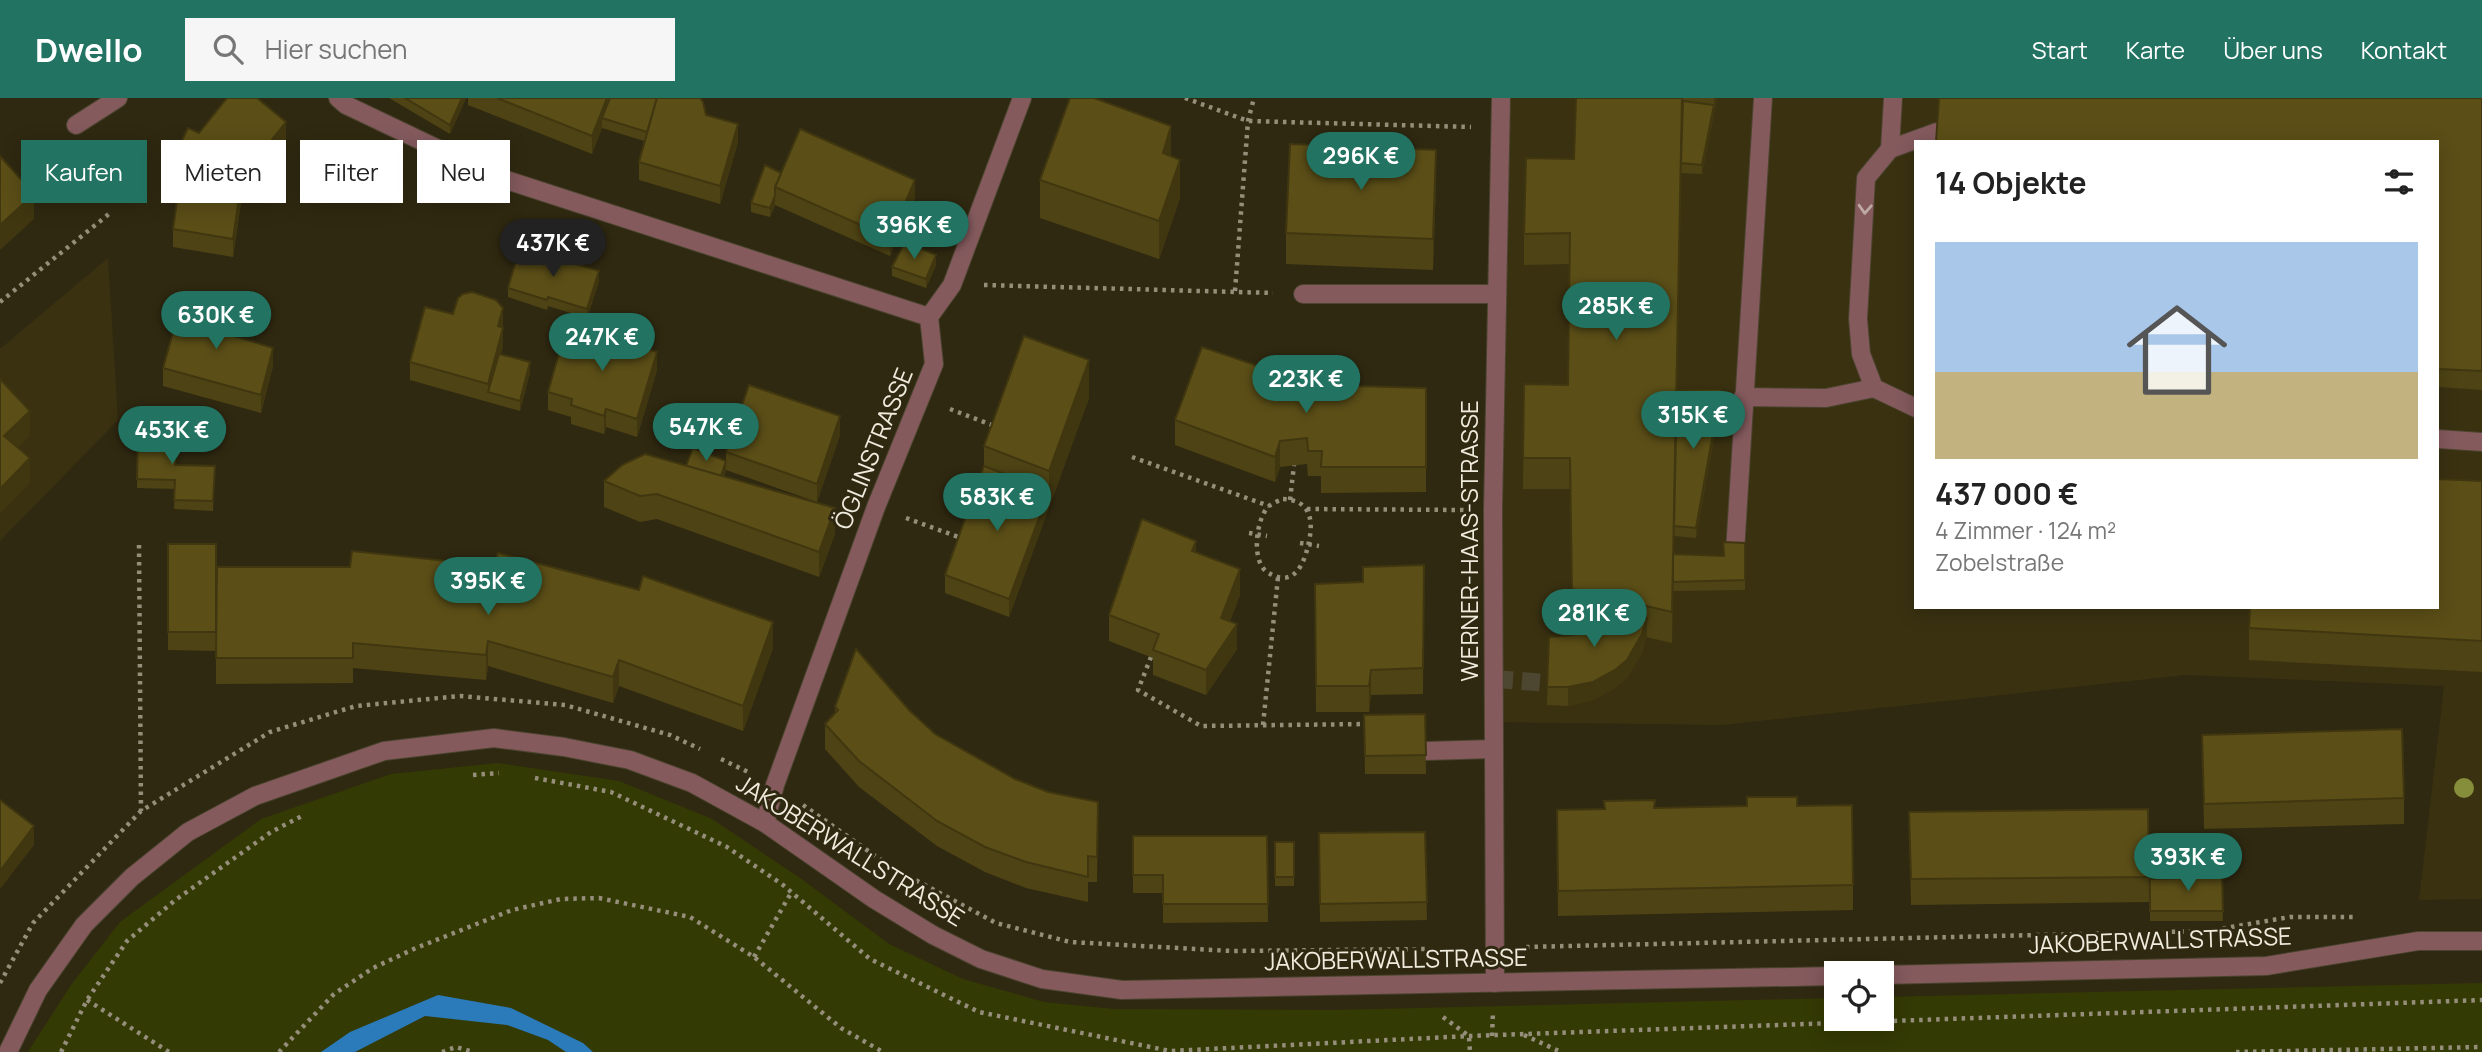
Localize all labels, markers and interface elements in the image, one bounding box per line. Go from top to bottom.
search box [185,18,675,81]
text: Dwello [35,27,143,72]
icon: search [209,30,247,68]
text: Hier suchen [265,31,408,67]
text: Start [2032,33,2088,66]
text: Karte [2126,33,2185,66]
text: Über uns [2223,33,2323,66]
text: Kontakt [2361,33,2447,66]
pin: 296K € [1304,132,1418,192]
text: 296K € [1322,139,1400,171]
chip: Kaufen [21,140,147,203]
chip: Mieten [161,140,286,203]
chip: Filter [300,140,403,203]
chip: Neu [417,140,510,203]
text: 14 Objekte [1935,162,2086,203]
icon: filters [2380,163,2418,201]
pin: 396K € [857,202,971,261]
one-way arrow [1857,203,1872,214]
text: 396K € [876,208,952,240]
pin: 437K € [496,220,610,279]
text: 437K € [516,226,590,258]
pin: 285K € [1559,282,1673,342]
icon: home [2114,287,2240,413]
text: 285K € [1578,289,1654,321]
pin: 630K € [159,292,273,351]
text: 630K € [177,298,255,330]
pin: 247K € [545,314,659,373]
text: 247K € [565,320,639,352]
pin: 223K € [1249,356,1363,415]
text: 223K € [1268,362,1344,394]
street label: ÖGLINSTRASSE [825,363,920,534]
pin: 315K € [1636,392,1750,451]
text: 315K € [1657,398,1729,430]
street label: WERNER-HAAS-STRASSE [1452,400,1485,682]
pin: 547K € [649,404,763,463]
pin: 453K € [115,406,229,466]
text: 547K € [669,410,743,442]
text: 453K € [134,413,210,445]
text: 437 000 € [1935,473,2078,514]
pin: 583K € [940,474,1054,533]
text: 583K € [959,480,1035,512]
text: 4 Zimmer · 124 m² [1935,514,2116,546]
text: Zobelstraße [1935,546,2064,578]
pin: 395K € [431,558,545,617]
text: 395K € [450,564,526,596]
pin: 281K € [1537,589,1651,649]
text: 281K € [1558,596,1630,628]
street label: JAKOBERWALLSTRASSE [730,766,971,933]
pin: 393K € [2131,834,2245,893]
text: 393K € [2150,840,2226,872]
street label: JAKOBERWALLSTRASSE [2028,918,2292,961]
street label: JAKOBERWALLSTRASSE [1264,940,1528,977]
map controls [1824,961,1894,1031]
button: locate [1824,961,1894,1031]

